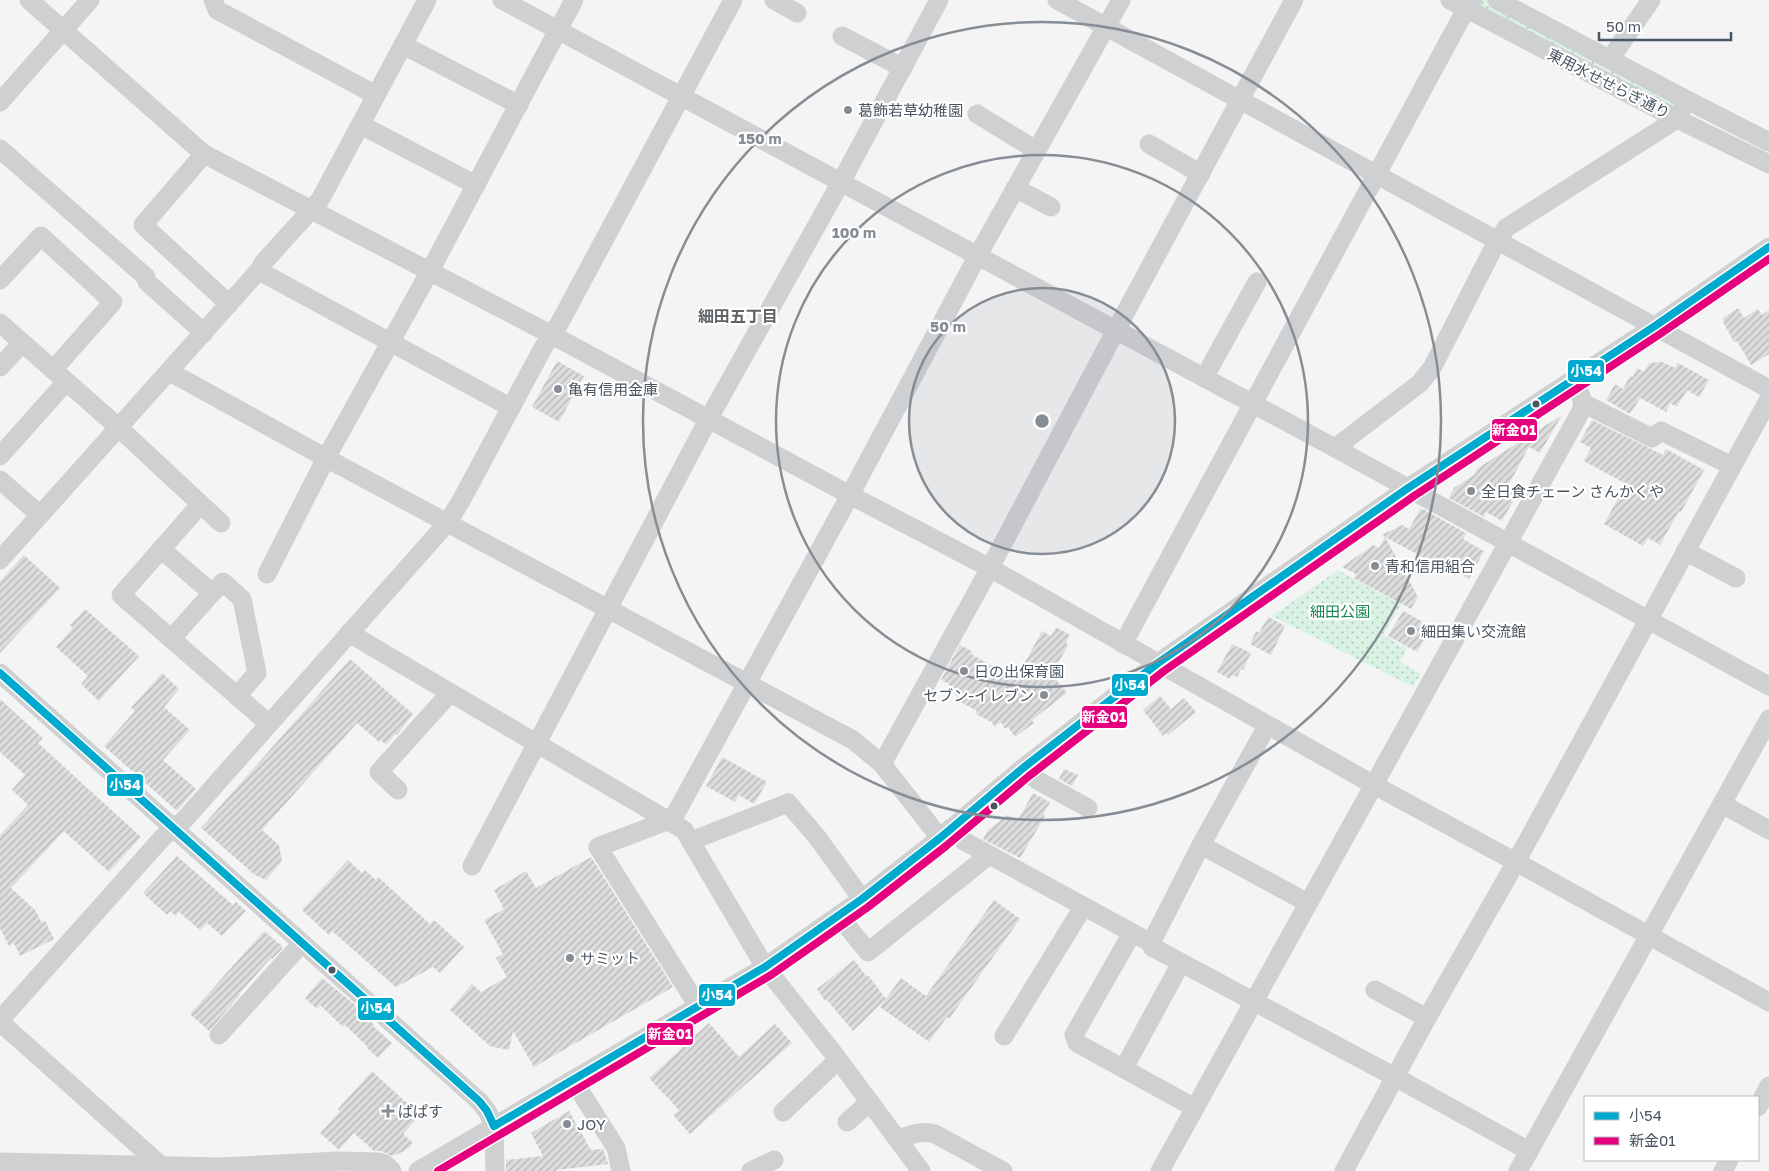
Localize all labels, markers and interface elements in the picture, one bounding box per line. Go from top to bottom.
scale bar [1599,10,1732,42]
text: 50 m [1606,17,1641,35]
street label: 東用水せせらぎ通り [1545,44,1673,122]
place label: 葛飾若草幼稚園 [858,101,963,119]
marker: 葛飾若草幼稚園 [842,104,854,116]
text: 150 m [738,129,782,147]
text: 100 m [832,223,876,241]
district label: 細田五丁目 [698,306,778,326]
text: 50 m [930,317,966,335]
line badge: 小54 [1567,359,1605,383]
text: 小54 [1570,362,1602,379]
place label: 亀有信用金庫 [568,380,658,398]
marker: 亀有信用金庫 [552,383,564,395]
unlabelled marker [1531,399,1541,409]
centre of rings [1033,412,1051,430]
line badge: 新金01 [1491,418,1538,442]
text: 新金01 [1492,421,1536,438]
place label: 全日食チェーン さんかくや [1481,482,1664,500]
marker: 全日食チェーン さんかくや [1465,485,1477,497]
place label: 青和信用組合 [1385,557,1475,575]
marker: 青和信用組合 [1369,560,1381,572]
park label: 細田公園 [1310,602,1370,620]
place label: 細田集い交流館 [1421,622,1526,640]
marker: 細田集い交流館 [1405,625,1417,637]
place label: 日の出保育園 [974,662,1064,680]
marker: 日の出保育園 [958,665,970,677]
line badge: 小54 [1111,673,1149,697]
text: 小54 [1114,676,1146,693]
place label: セブン-イレブン [923,686,1034,704]
marker: セブン-イレブン [1038,689,1050,701]
line badge: 新金01 [1081,705,1128,729]
text: 新金01 [1082,708,1126,725]
line badge: 小54 [106,773,144,797]
text: 小54 [109,776,141,793]
unlabelled marker [989,801,999,811]
place label: サミット [580,949,640,967]
marker: サミット [564,952,576,964]
unlabelled marker [327,965,337,975]
line badge: 小54 [698,983,736,1007]
text: 小54 [701,986,733,1003]
line badge: 小54 [357,997,395,1021]
text: 小54 [360,999,392,1016]
line badge: 新金01 [646,1022,694,1046]
text: 新金01 [648,1025,692,1042]
legend [1584,1096,1759,1161]
place label: ぱぱす [398,1102,443,1120]
marker: ぱぱす [382,1105,394,1117]
text: 小54 [1629,1106,1662,1124]
place label: JOY [577,1115,606,1133]
marker: JOY [561,1118,573,1130]
text: 新金01 [1629,1131,1676,1149]

